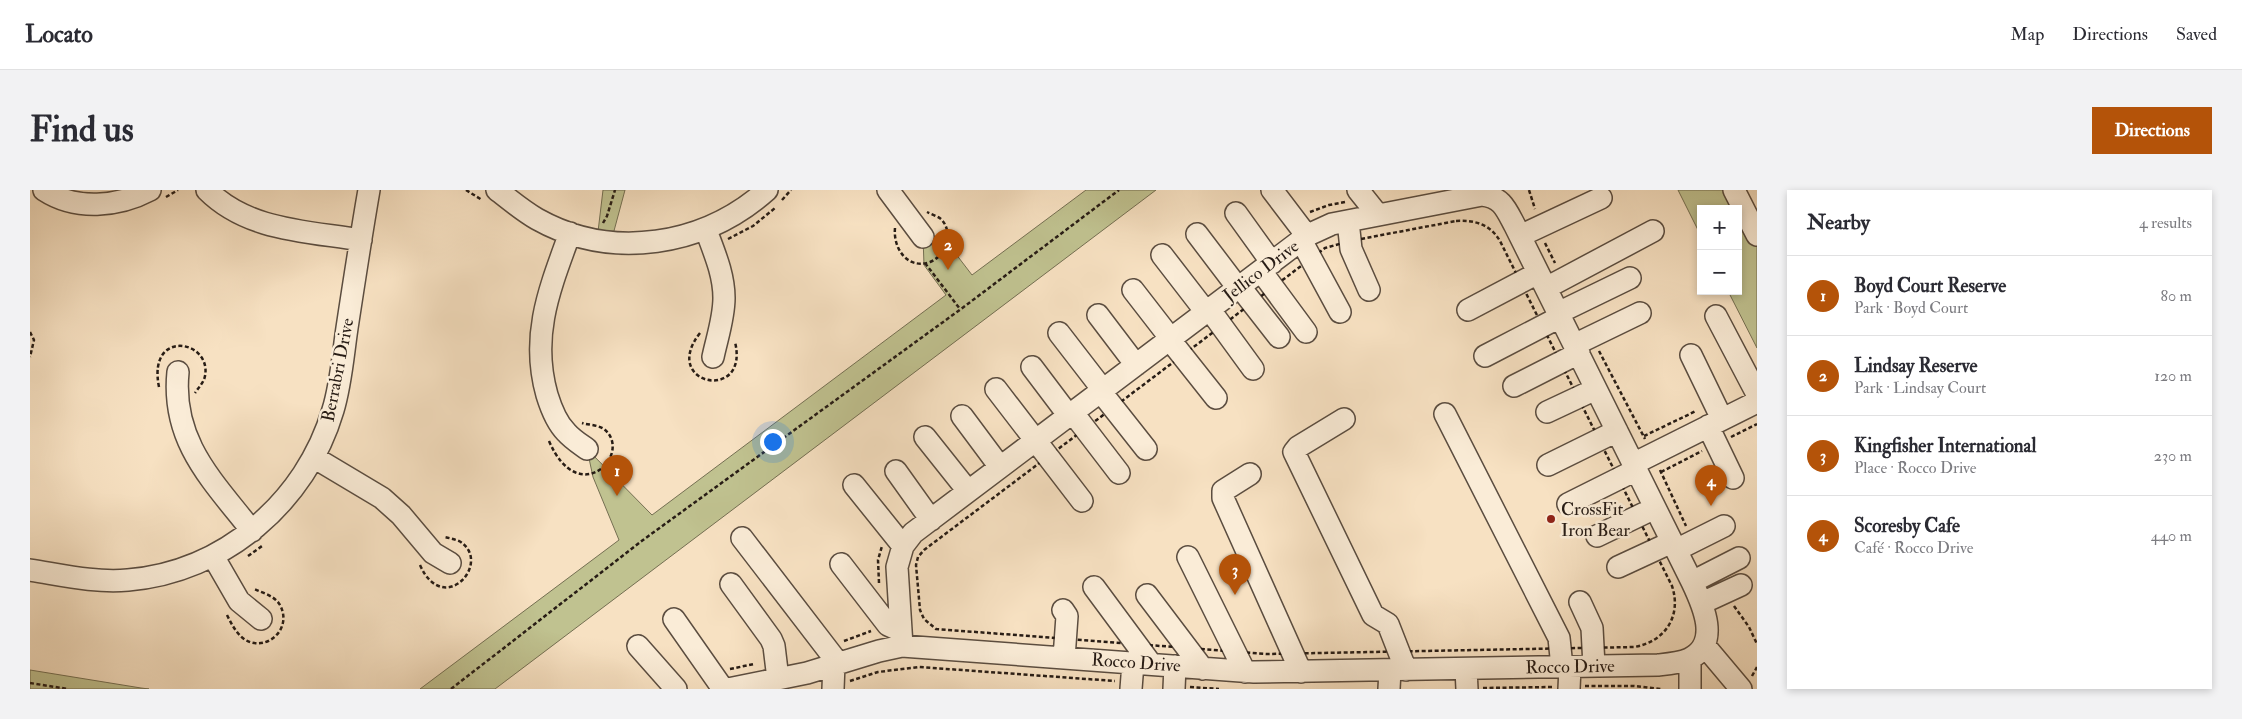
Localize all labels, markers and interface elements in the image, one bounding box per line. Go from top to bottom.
text: Locato [25,19,93,50]
text: Map [2011,23,2044,46]
text: Directions [2072,23,2148,46]
text: Saved [2176,23,2217,46]
button: Directions [2092,107,2212,154]
text: Find us [30,108,134,152]
map controls [1697,205,1742,295]
button: + [1697,205,1742,250]
text: Nearby [1807,209,1870,236]
text: 4 results [2139,213,2192,233]
pin: 2 [932,229,964,270]
street label: Jellico Drive [1218,235,1304,308]
button: − [1697,250,1742,295]
text: Boyd Court Reserve [1854,274,2006,298]
text: 1 [1820,286,1826,306]
text: 80 m [2161,286,2192,306]
text: Park · Boyd Court [1854,298,1968,318]
street label: Berrabri Drive [317,316,359,424]
text: Lindsay Reserve [1854,354,1978,378]
text: 2 [1819,366,1827,386]
text: 120 m [2154,366,2192,386]
text: Park · Lindsay Court [1854,378,1986,398]
your location [760,429,786,455]
text: Kingfisher International [1854,434,2036,458]
text: 3 [1820,446,1826,466]
text: 230 m [2154,446,2192,466]
pin: 1 [601,455,633,496]
text: Place · Rocco Drive [1854,458,1977,478]
pin: 4 [1695,465,1727,506]
place label: CrossFit Iron Bear [1561,498,1630,542]
marker: CrossFit Iron Bear [1545,513,1557,525]
text: Scoresby Cafe [1854,514,1960,538]
text: 4 [1819,526,1827,546]
text: 440 m [2151,526,2192,546]
text: Café · Rocco Drive [1854,538,1973,558]
pin: 3 [1219,554,1251,595]
street label: Rocco Drive [1091,648,1182,678]
street label: Rocco Drive [1525,655,1615,679]

